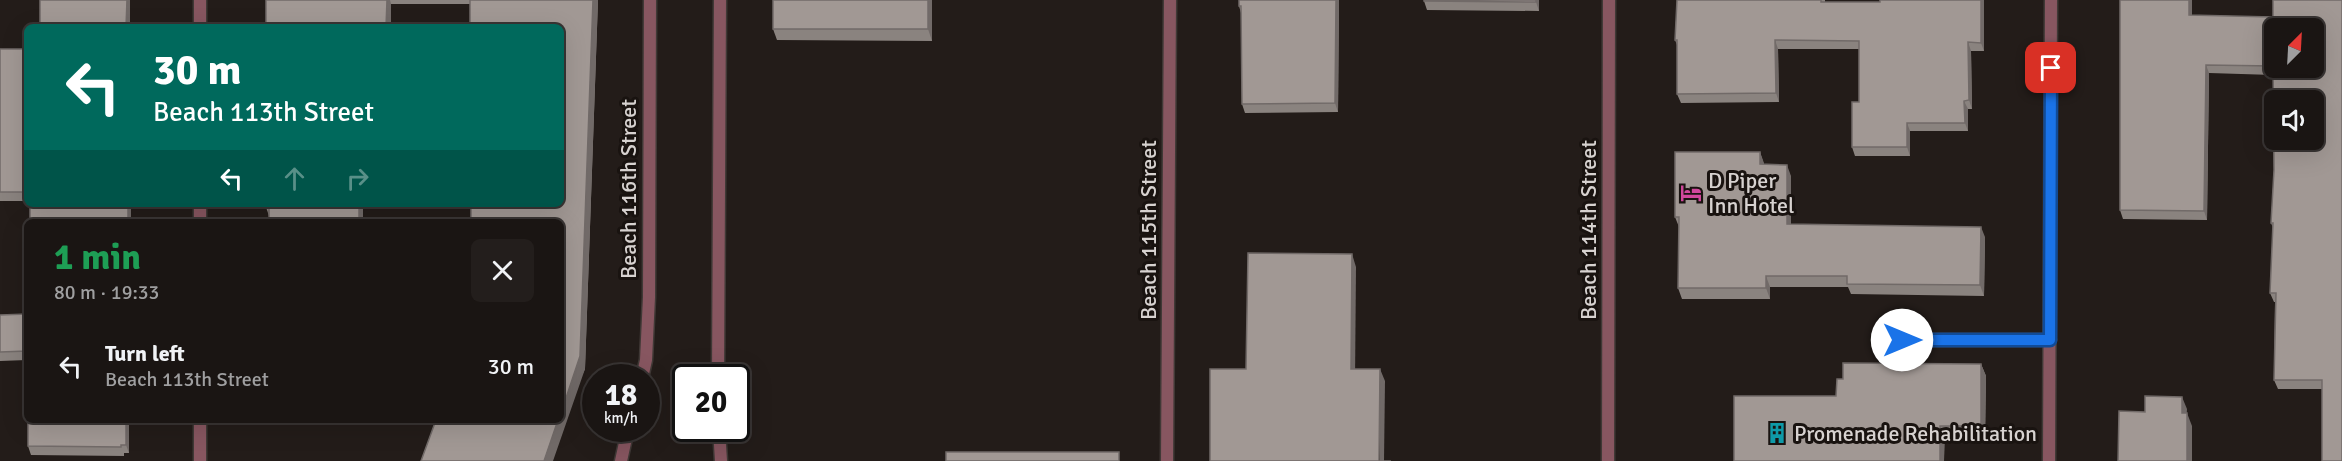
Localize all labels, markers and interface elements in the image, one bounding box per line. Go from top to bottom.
north arrow [2264,18,2324,78]
map controls [2264,18,2324,150]
pin [2025,42,2076,93]
text: 30 m [153,45,242,96]
icon: left [54,48,132,126]
icon: arrive [2034,51,2067,84]
button: sound [2264,90,2324,150]
text: Beach 113th Street [153,96,374,129]
street label: Beach 116th Street [615,99,642,279]
street label: Beach 115th Street [1135,140,1162,320]
street label: Beach 114th Street [1575,140,1602,320]
icon: left [215,162,248,195]
icon: ahead [278,162,311,195]
icon: right [341,162,374,195]
place label: D Piper Inn Hotel [1708,167,1794,219]
hotel icon: D Piper Inn Hotel [1679,181,1703,205]
text: 1 min [54,235,141,280]
button: close [471,239,534,302]
text: 80 m · 19:33 [54,280,159,305]
position arrow [1870,308,1934,372]
text: Turn left [105,340,185,367]
icon: left [54,350,87,383]
text: 30 m [488,353,534,380]
speed limit sign: 20 [672,364,750,442]
text: Beach 113th Street [105,367,269,392]
text: 18 [605,377,637,414]
text: km/h [604,409,638,427]
place label: Promenade Rehabilitation [1794,420,2037,447]
building icon: Promenade Rehabilitation [1765,421,1789,445]

